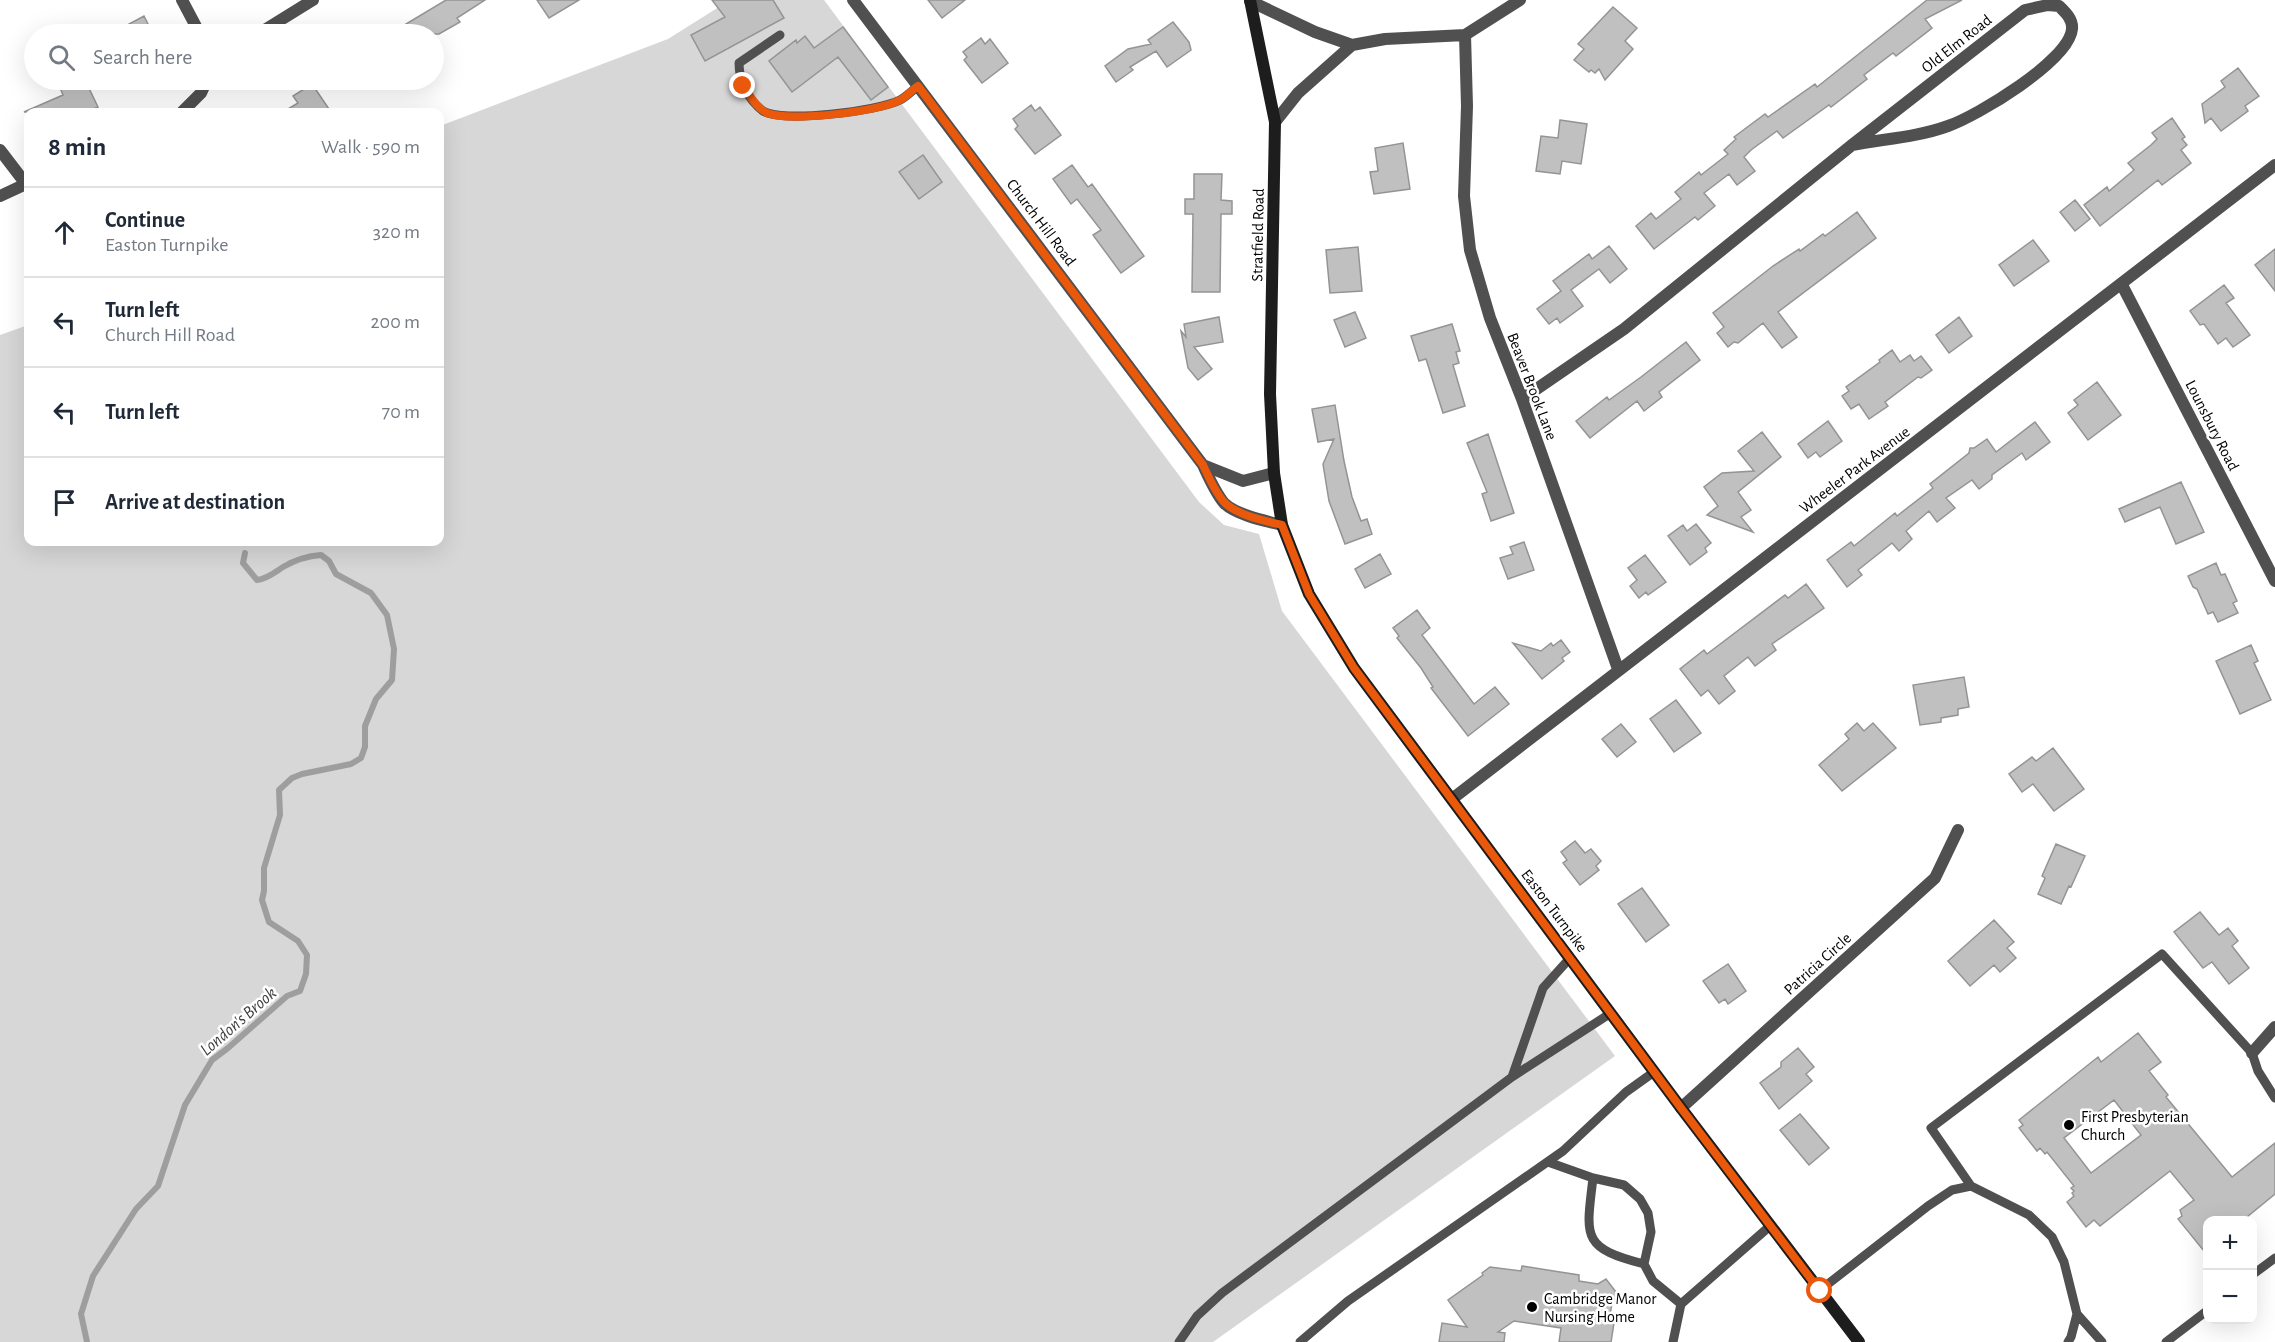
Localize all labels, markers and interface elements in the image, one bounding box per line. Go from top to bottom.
street label: Old Elm Road [1919,12,1995,76]
search box [24,24,444,90]
icon: search [45,41,78,74]
text: Search here [93,46,192,68]
route end [729,72,755,98]
text: 8 min [48,134,106,160]
text: Walk · 590 m [321,137,420,157]
street label: Church Hill Road [1003,176,1079,269]
street label: Stratfield Road [1249,188,1267,282]
text: Continue [105,209,185,231]
icon: ahead [48,216,81,249]
text: 320 m [373,222,420,242]
text: Easton Turnpike [105,235,228,255]
text: Turn left [105,299,179,321]
icon: left [48,306,81,339]
text: 200 m [370,312,420,332]
text: Church Hill Road [105,325,235,345]
street label: Beaver Brook Lane [1504,331,1560,442]
street label: Lounsbury Road [2182,378,2242,474]
icon: left [48,396,81,429]
text: Turn left [105,401,179,423]
text: 70 m [382,402,420,422]
street label: Wheeler Park Avenue [1797,423,1913,516]
icon: arrive [48,486,81,519]
text: Arrive at destination [105,491,285,513]
street label: Easton Turnpike [1518,866,1590,955]
street label: Patricia Circle [1781,930,1854,998]
water label: London's Brook [197,984,280,1060]
place label: First Presbyterian Church [2081,1109,2189,1143]
marker: First Presbyterian Church [2062,1118,2076,1132]
map controls [2203,1216,2257,1324]
button: + [2203,1216,2257,1270]
button: − [2203,1270,2257,1324]
route start [1806,1277,1832,1303]
place label: Cambridge Manor Nursing Home [1544,1291,1657,1325]
marker: Cambridge Manor Nursing Home [1525,1300,1539,1314]

